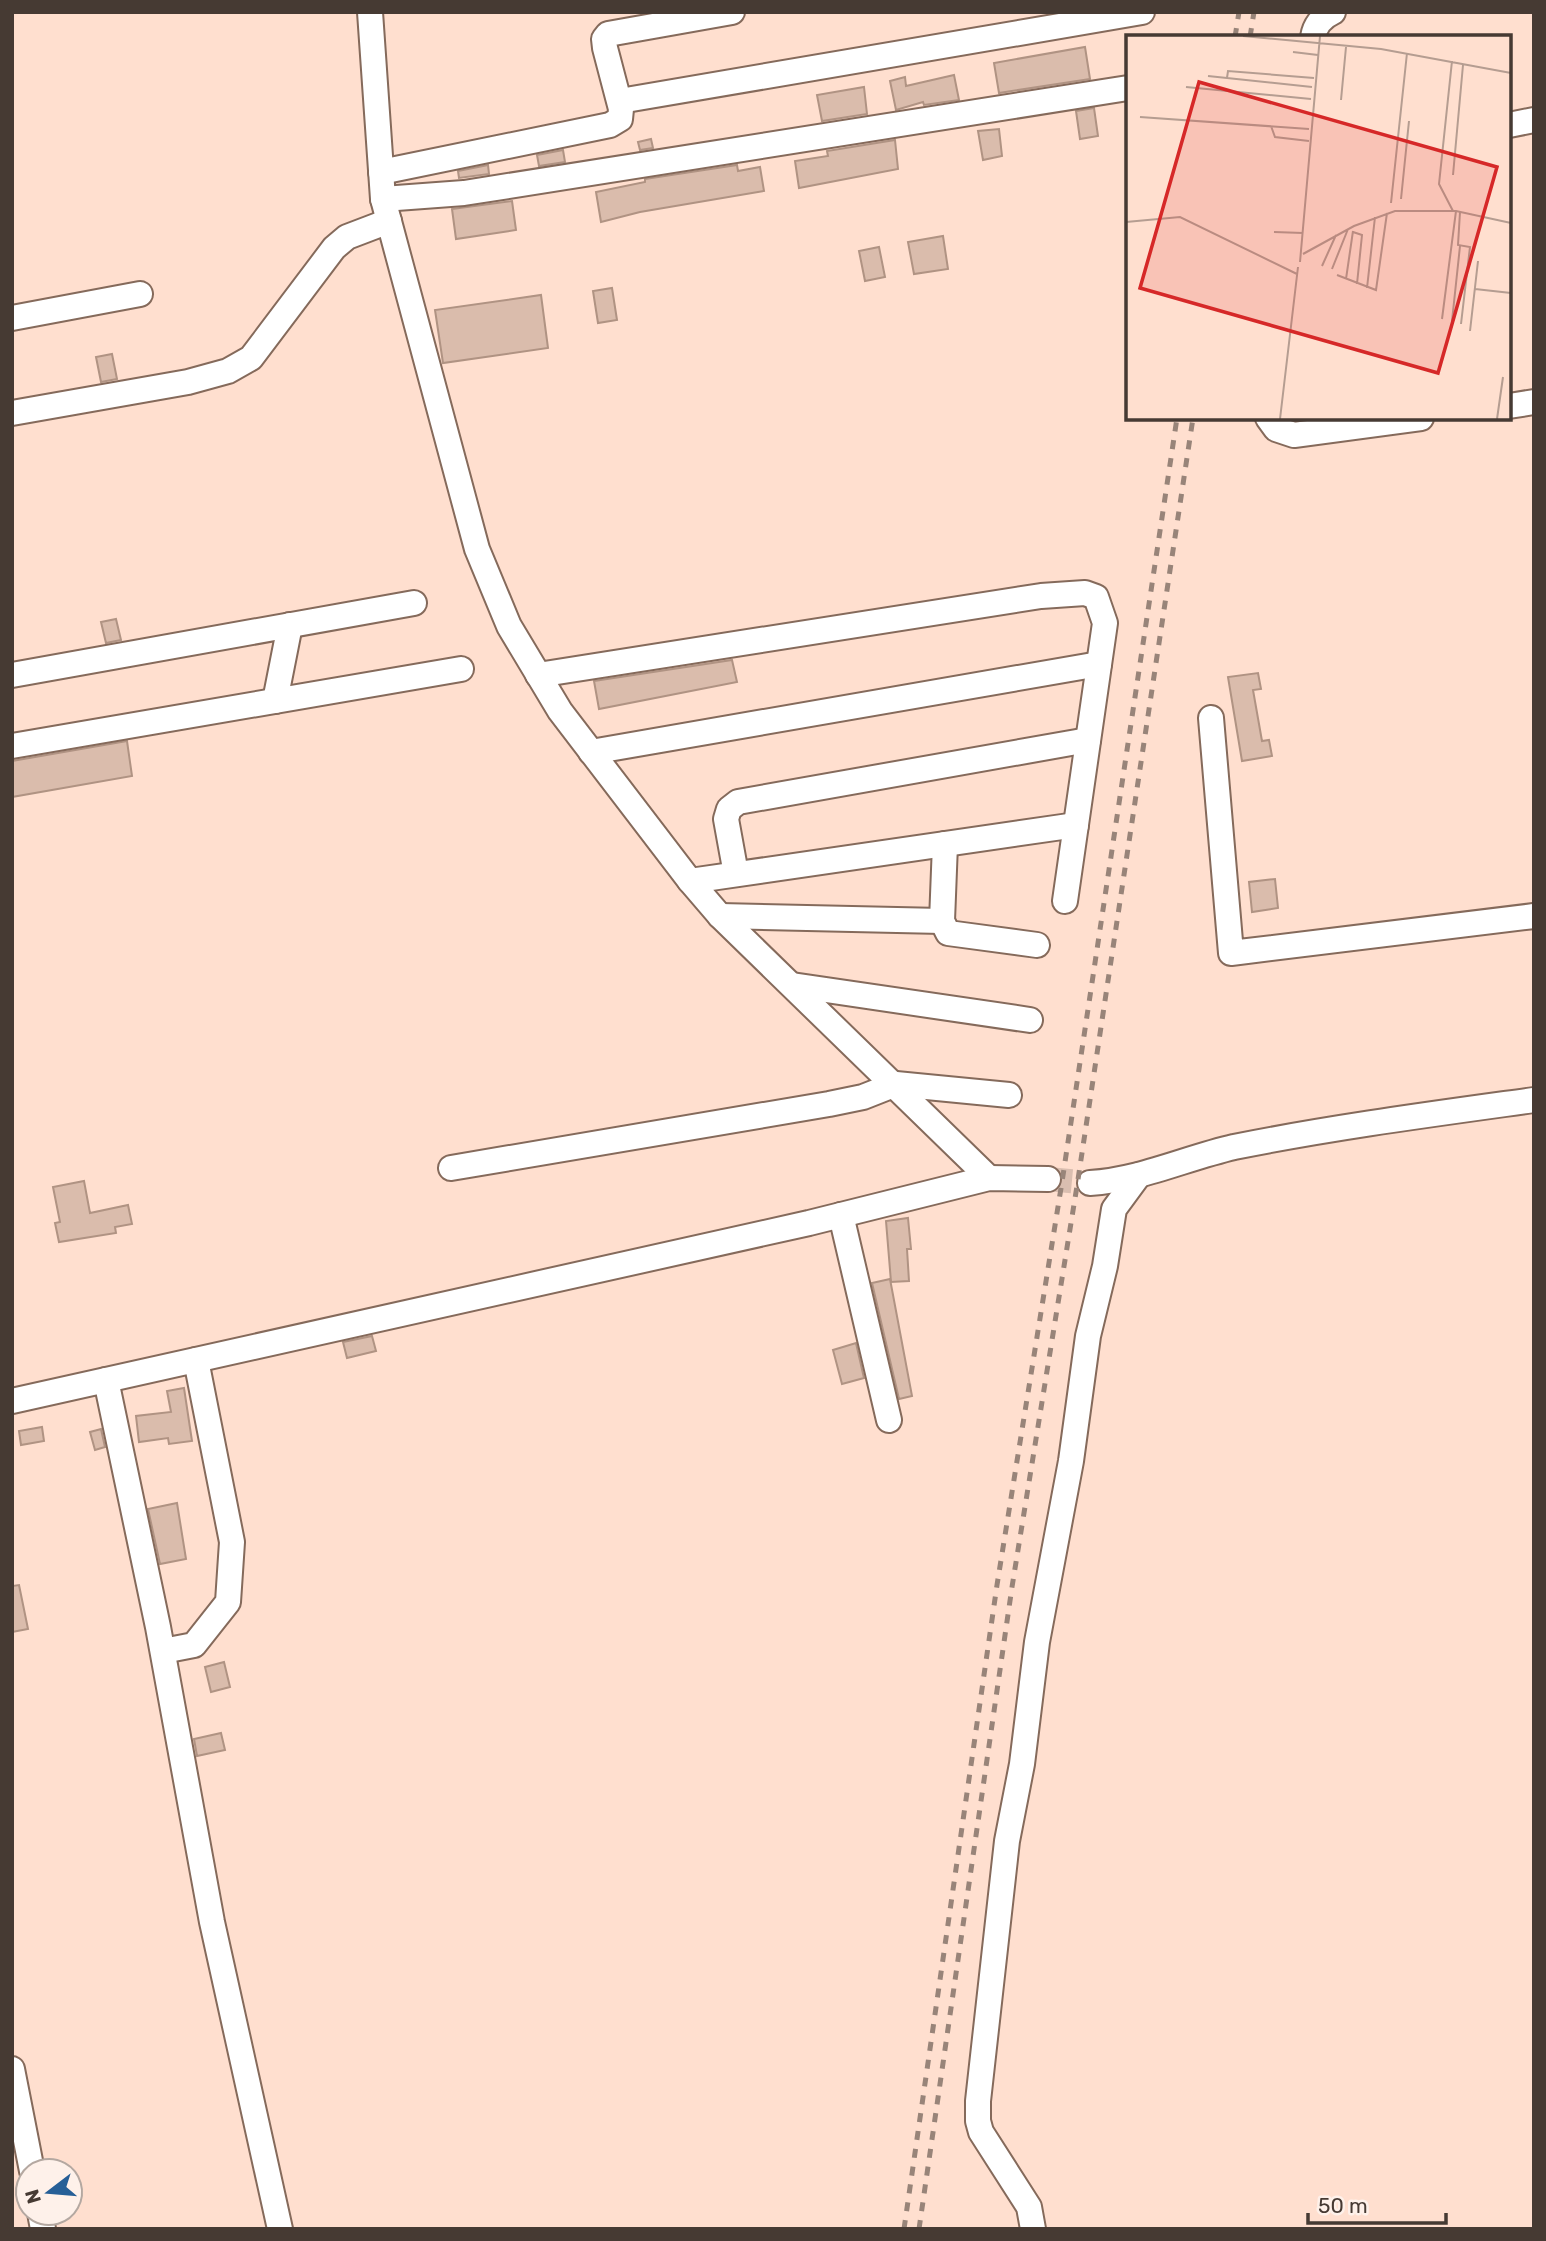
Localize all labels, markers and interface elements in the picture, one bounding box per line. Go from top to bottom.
inset map [1126,35,1511,420]
north arrow [14,2157,84,2227]
scale bar [1308,2182,1446,2226]
text: N [20,2187,46,2206]
text: 50 m [1318,2193,1368,2218]

